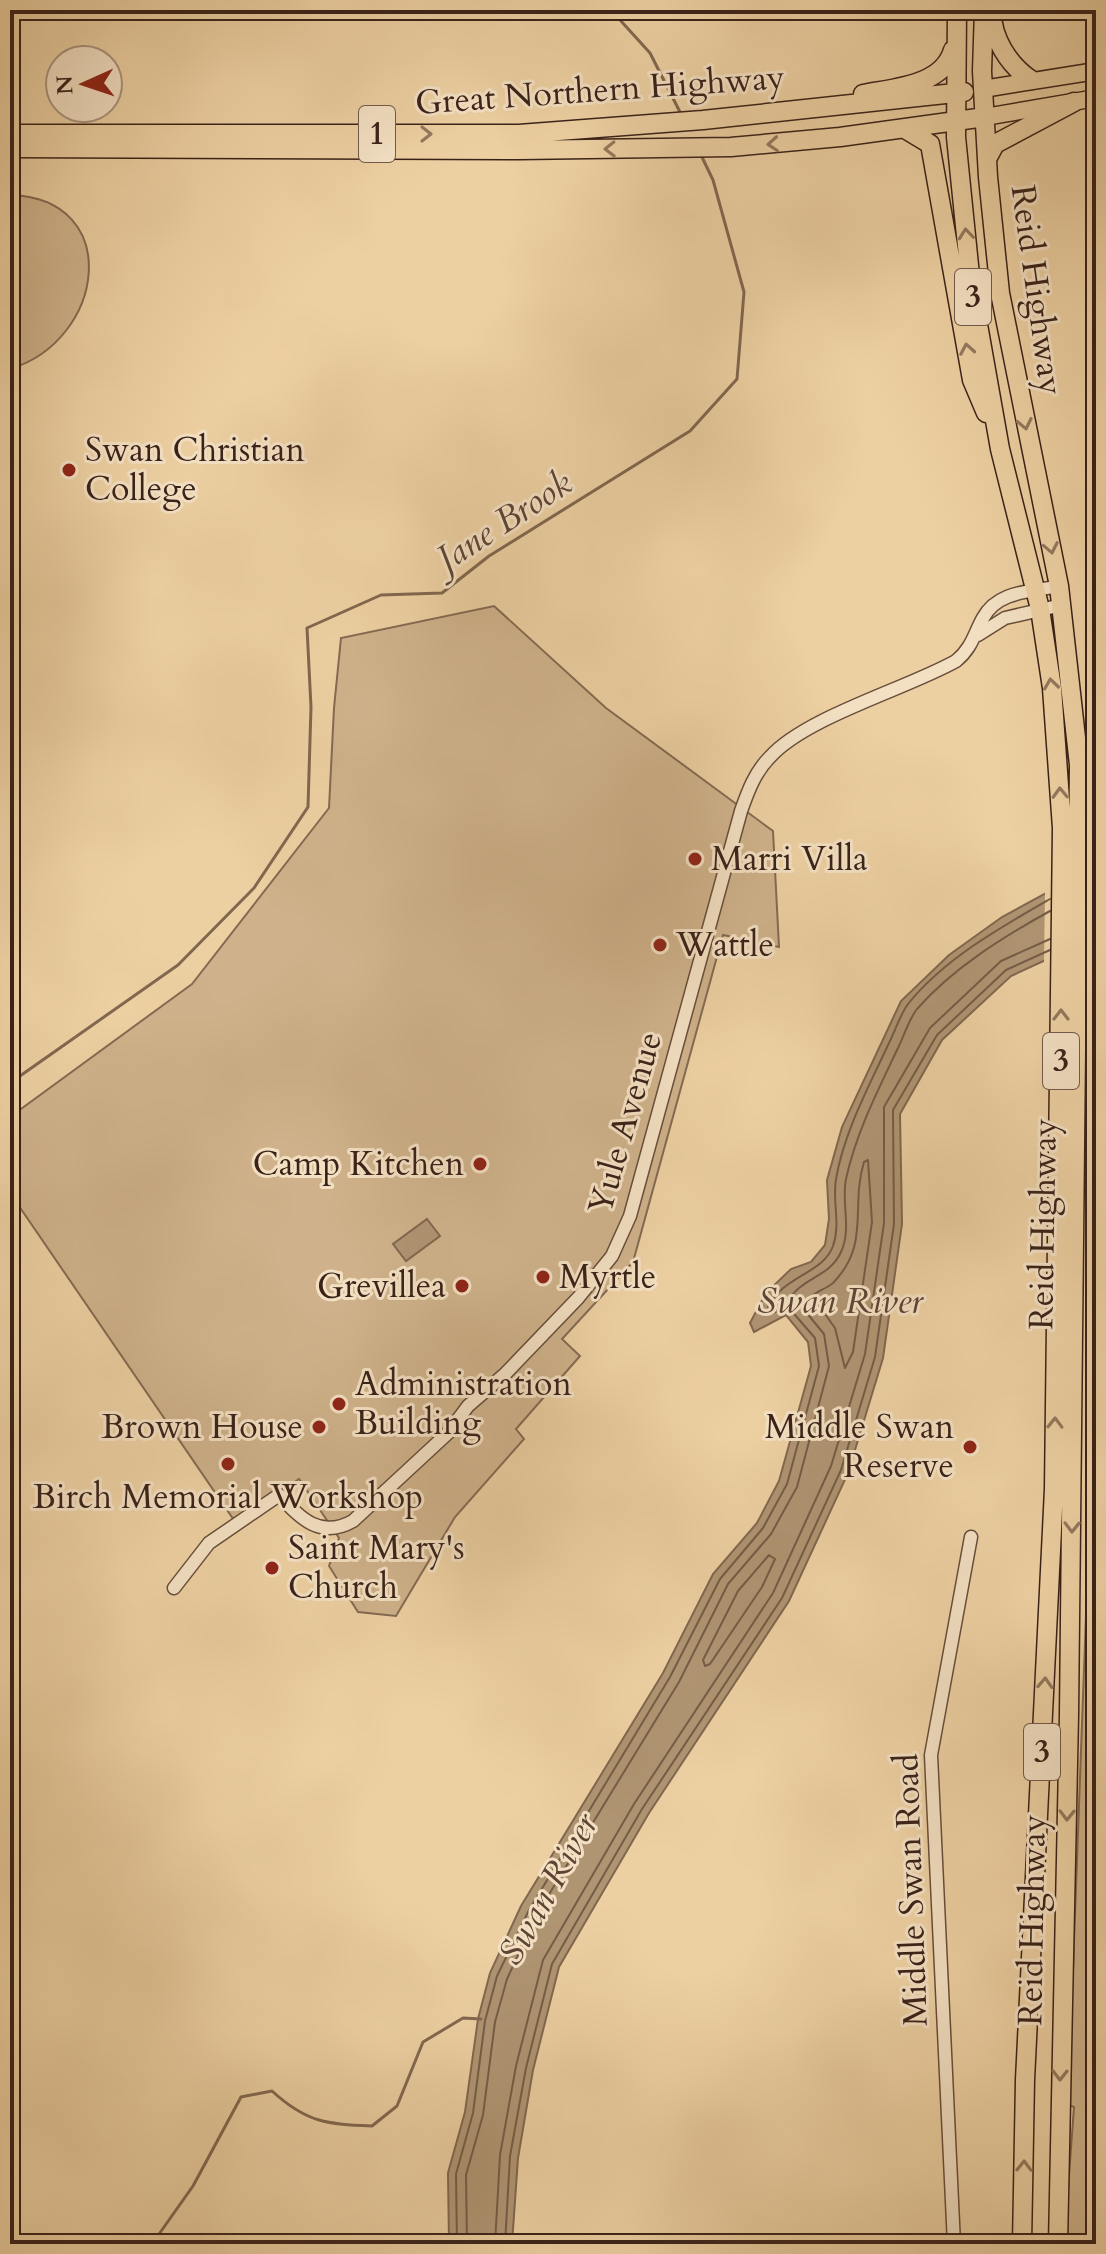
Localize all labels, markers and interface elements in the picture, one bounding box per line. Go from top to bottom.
north arrow [44,44,124,124]
street label: Great Northern Highway [414,54,786,126]
text: N [50,75,81,95]
road number: 1 [359,106,395,162]
one-way arrow [420,125,433,143]
one-way arrow [766,135,779,152]
one-way arrow [603,140,616,158]
street label: Reid Highway [1000,182,1074,398]
one-way arrow [957,227,974,240]
road number: 3 [955,269,991,325]
one-way arrow [959,342,976,356]
one-way arrow [1016,417,1033,430]
place label: Swan Christian College [85,427,305,512]
water label: Jane Brook [420,459,582,588]
marker: Swan Christian College [60,461,78,479]
one-way arrow [1042,541,1059,554]
one-way arrow [1043,677,1060,691]
one-way arrow [1052,786,1069,799]
place label: Marri Villa [711,836,868,882]
marker: Marri Villa [686,850,704,868]
place label: Wattle [675,922,774,968]
marker: Wattle [651,936,669,954]
one-way arrow [1052,1008,1070,1021]
street label: Yule Avenue [577,1027,673,1219]
road number: 3 [1043,1033,1079,1089]
street label: Reid Highway [1018,1118,1068,1330]
place label: Camp Kitchen [253,1141,464,1187]
marker: Camp Kitchen [471,1155,489,1173]
place label: Myrtle [559,1254,656,1300]
place label: Grevillea [317,1263,446,1309]
marker: Myrtle [534,1268,552,1286]
marker: Grevillea [453,1277,471,1295]
water label: Swan River [757,1277,924,1326]
place label: Administration Building [355,1361,572,1446]
marker: Administration Building [330,1395,348,1413]
place label: Brown House [101,1404,303,1450]
place label: Middle Swan Reserve [765,1404,954,1489]
one-way arrow [1047,1416,1064,1429]
marker: Brown House [310,1418,328,1436]
marker: Middle Swan Reserve [961,1438,979,1456]
marker: Birch Memorial Workshop [219,1455,237,1473]
place label: Birch Memorial Workshop [33,1474,423,1520]
one-way arrow [1063,1521,1080,1534]
place label: Saint Mary's Church [288,1525,465,1610]
marker: Saint Mary's Church [263,1559,281,1577]
one-way arrow [1037,1676,1054,1689]
road number: 3 [1024,1724,1060,1780]
street label: Middle Swan Road [883,1753,939,2027]
water label: Swan River [486,1803,610,1974]
one-way arrow [1058,1809,1075,1822]
street label: Reid Highway [1007,1814,1057,2026]
one-way arrow [1052,2069,1069,2082]
one-way arrow [1015,2159,1032,2172]

